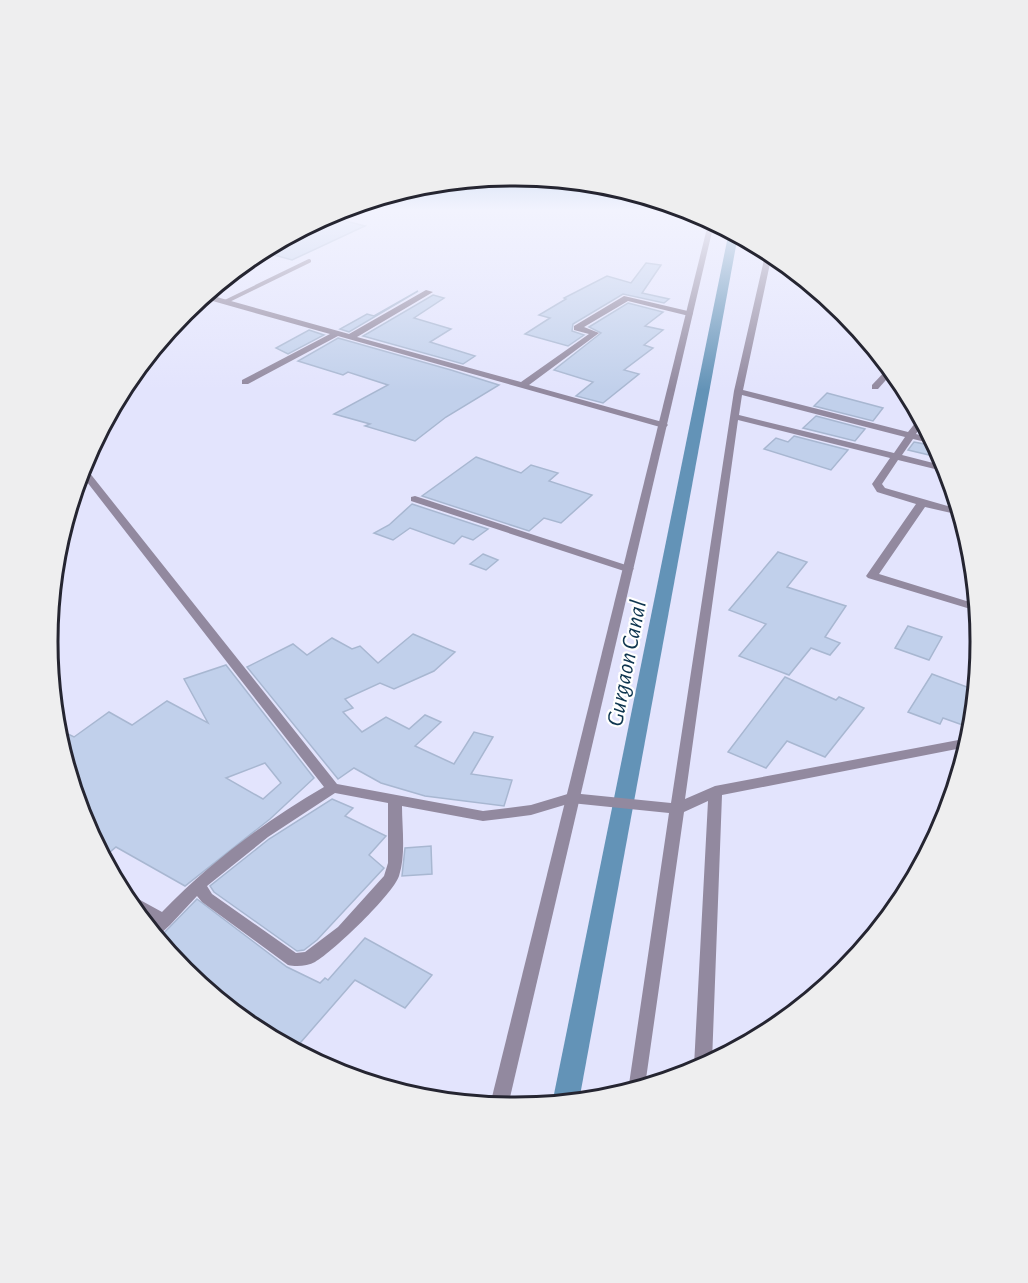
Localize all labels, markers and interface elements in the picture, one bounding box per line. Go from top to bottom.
water label: Gurgaon Canal [603,598,651,728]

